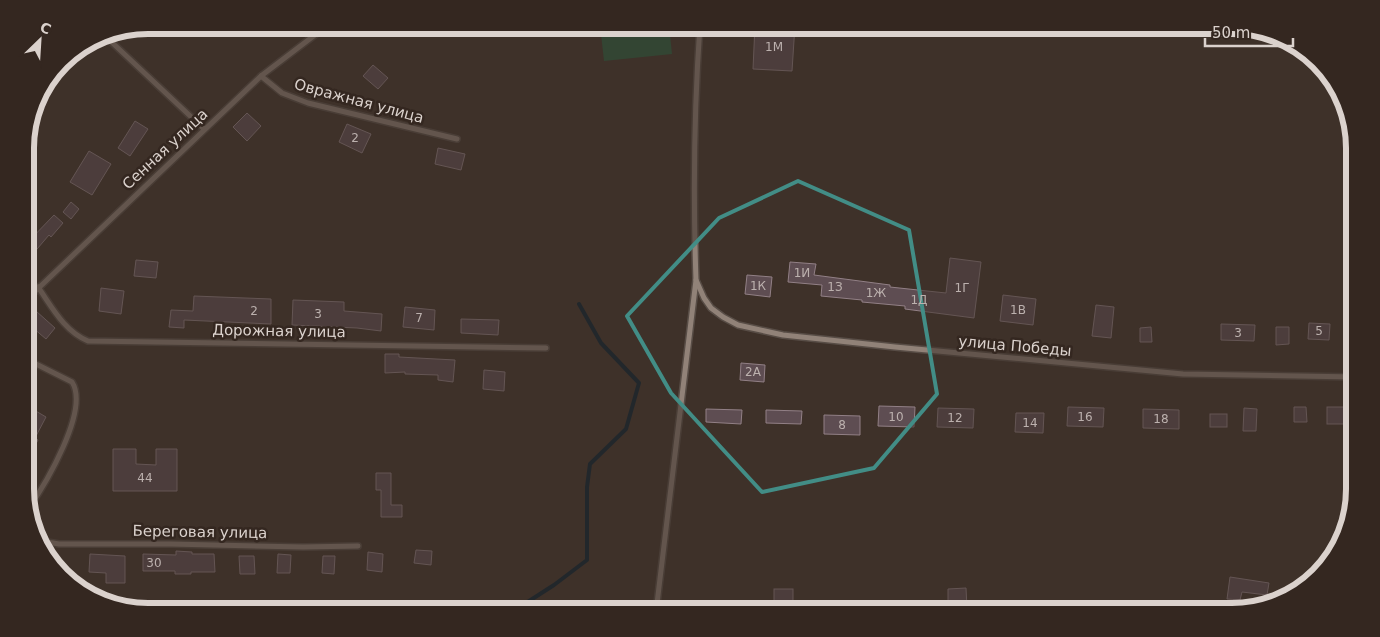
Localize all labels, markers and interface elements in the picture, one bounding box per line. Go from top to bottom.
north arrow [15,15,65,65]
scale bar [1205,15,1292,47]
text: С [37,19,54,38]
text: 50 m [1212,24,1250,42]
house number: 1М [765,40,783,54]
street label: Овражная улица [292,75,426,127]
street label: Сенная улица [119,105,211,193]
house number: 2 [351,131,359,145]
house number: 1И [794,266,810,280]
house number: 1К [750,279,767,293]
house number: 1З [827,280,843,294]
house number: 1Г [955,281,969,295]
house number: 1Ж [866,286,886,300]
house number: 1Д [910,293,928,307]
house number: 1В [1010,303,1026,317]
house number: 2 [250,304,258,318]
house number: 3 [314,307,322,321]
house number: 7 [415,311,423,325]
street label: Дорожная улица [212,321,346,341]
house number: 5 [1315,324,1323,338]
house number: 3 [1234,326,1242,340]
street label: улица Победы [958,332,1072,360]
house number: 2А [745,365,762,379]
house number: 10 [888,410,904,424]
house number: 16 [1077,410,1093,424]
house number: 12 [947,411,963,425]
house number: 18 [1153,412,1169,426]
house number: 14 [1022,416,1038,430]
house number: 8 [838,418,846,432]
house number: 44 [137,471,153,485]
street label: Береговая улица [132,522,268,542]
house number: 30 [146,556,162,570]

